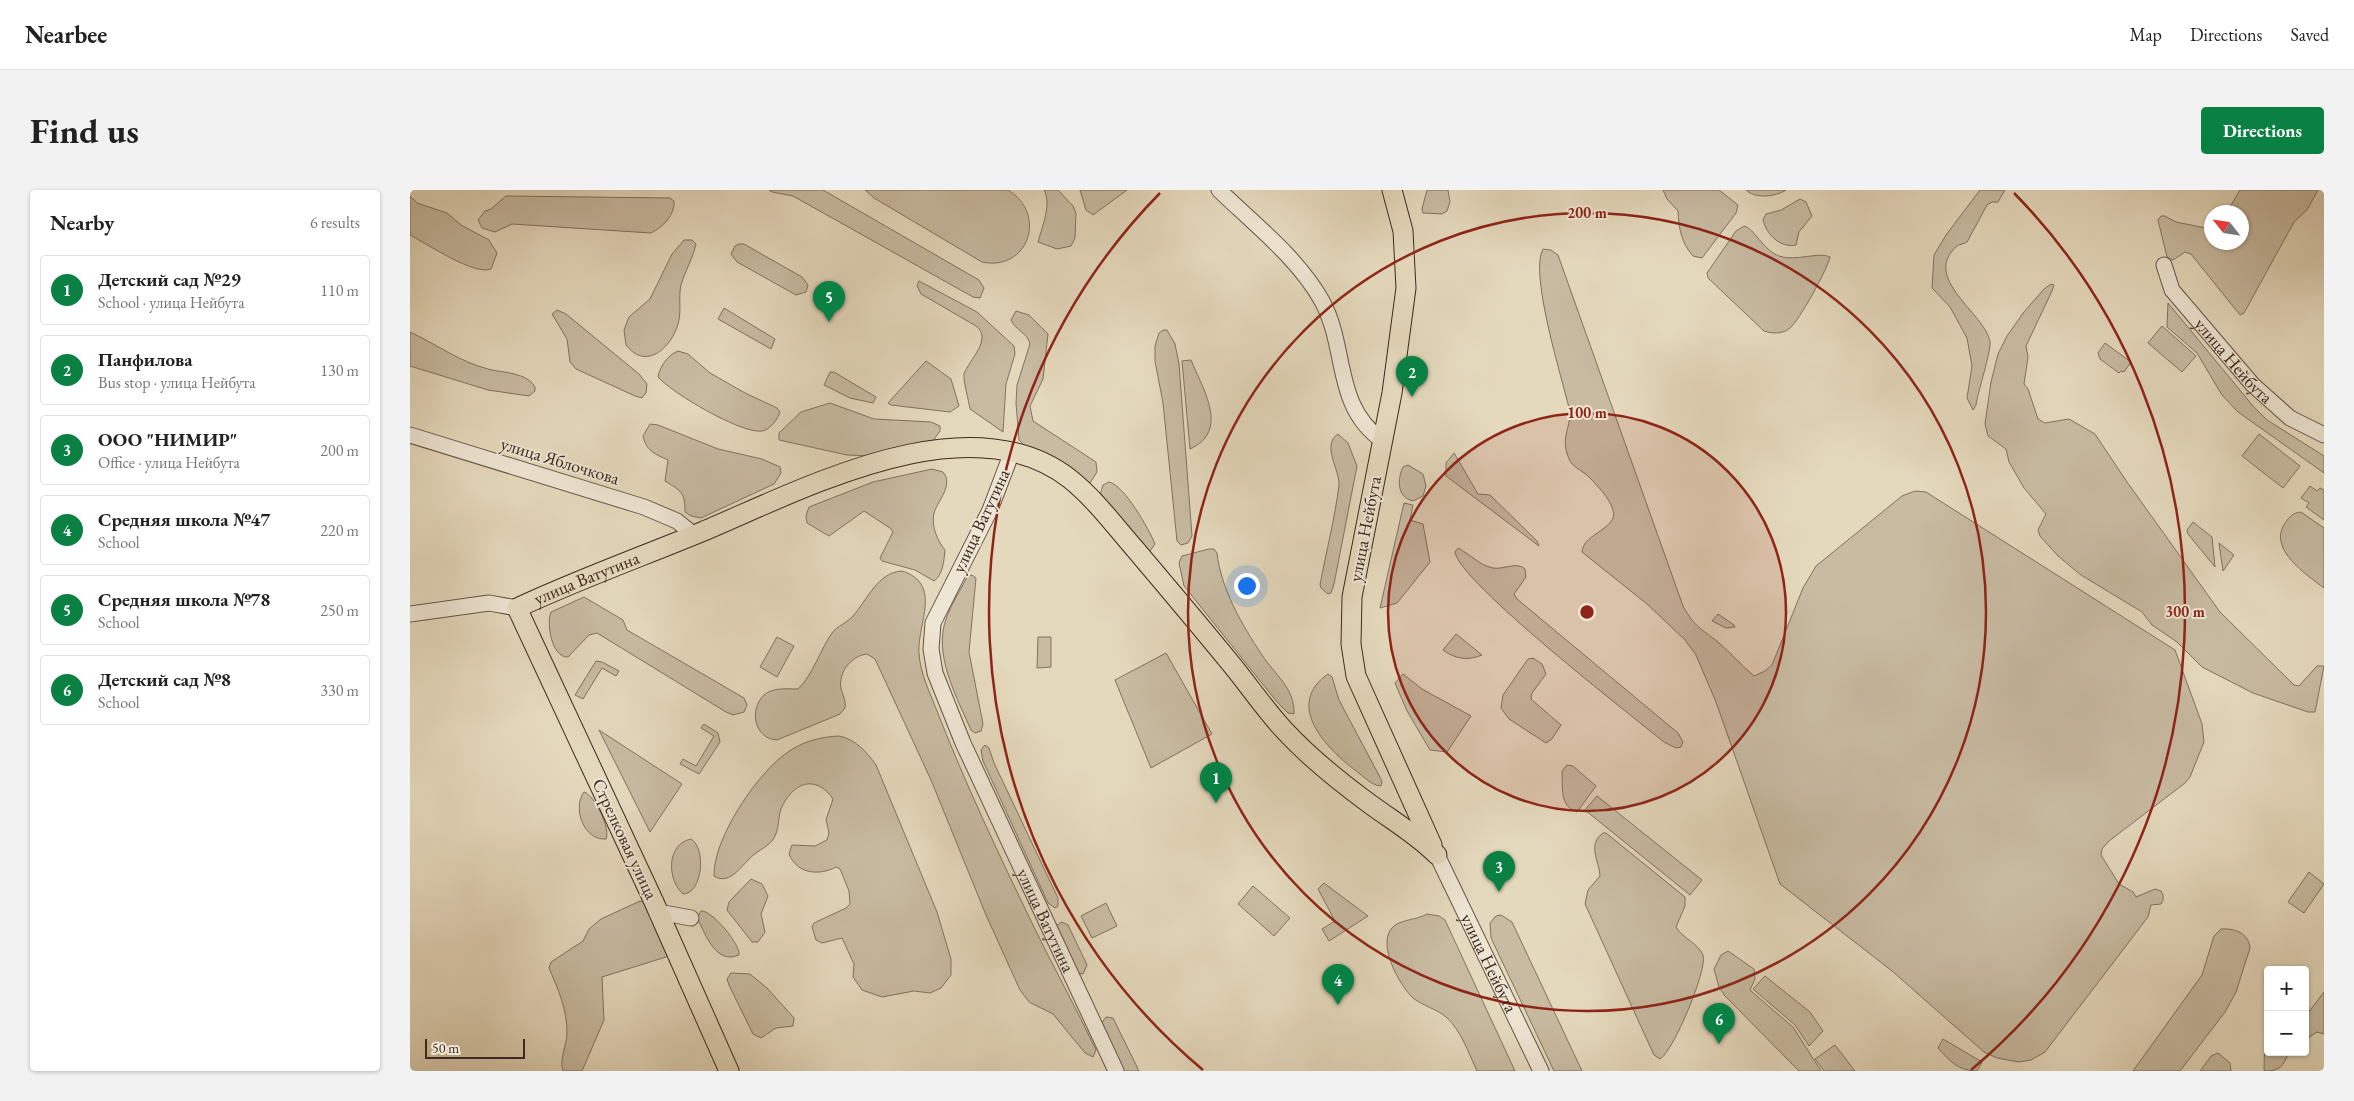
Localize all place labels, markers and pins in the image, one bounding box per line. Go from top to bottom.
pin: 5 [813,281,845,322]
pin: 2 [1396,356,1428,397]
centre of rings [1578,603,1596,621]
pin: 1 [1200,762,1232,803]
pin: 3 [1483,851,1515,892]
pin: 4 [1322,964,1354,1005]
pin: 6 [1703,1003,1735,1044]

